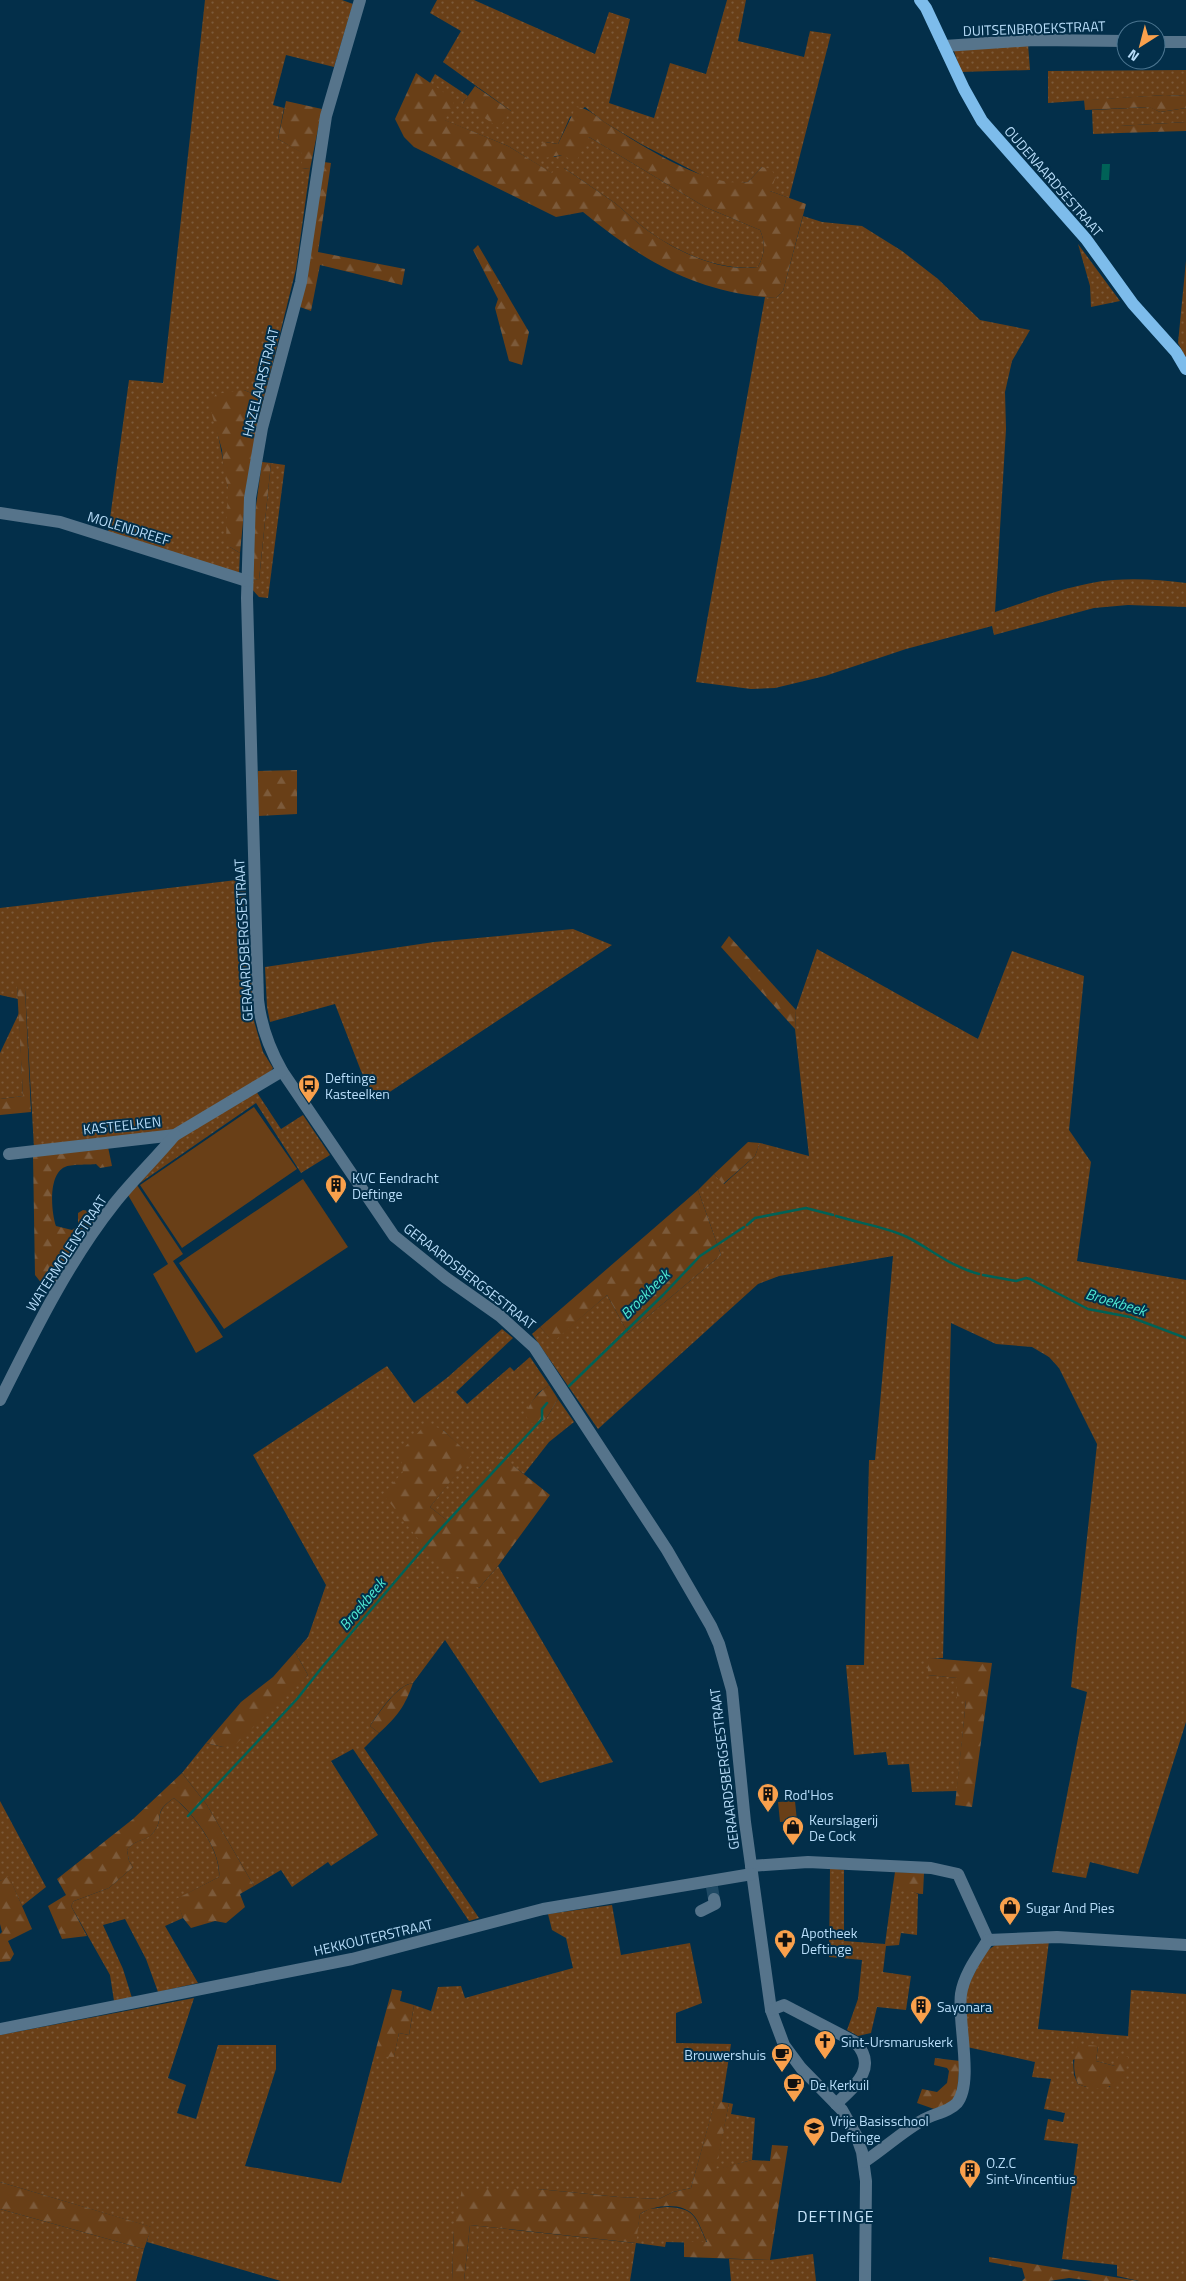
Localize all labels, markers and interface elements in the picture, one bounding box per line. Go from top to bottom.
street label: DUITSENBROEKSTRAAT [962,15,1106,41]
north arrow [1116,20,1166,70]
text: N [1123,45,1143,67]
street label: OUDENAARDSESTRAAT [1000,121,1109,242]
street label: HAZELAARSTRAAT [236,325,284,439]
street label: MOLENDREEF [85,505,173,551]
street label: GERAARDSBERGSESTRAAT [228,858,258,1022]
place label: Deftinge Kasteelken [325,1067,390,1104]
bus stop icon: Deftinge Kasteelken [297,1073,321,1104]
street label: KASTEELKEN [82,1110,162,1140]
place label: KVC Eendracht Deftinge [352,1167,439,1204]
building icon: KVC Eendracht Deftinge [324,1173,348,1204]
street label: WATERMOLENSTRAAT [20,1190,112,1315]
street label: GERAARDSBERGSESTRAAT [399,1218,541,1335]
water label: Broekbeek [615,1262,677,1324]
water label: Broekbeek [1083,1282,1151,1323]
water label: Broekbeek [333,1571,392,1635]
street label: GERAARDSBERGSESTRAAT [704,1686,744,1851]
building icon: Rod'Hos [756,1782,780,1813]
place label: Rod'Hos [784,1784,834,1805]
place label: Keurslagerij De Cock [809,1809,878,1846]
shop icon: Keurslagerij De Cock [781,1815,805,1846]
shop icon: Sugar And Pies [998,1895,1022,1926]
place label: Sugar And Pies [1026,1897,1114,1918]
street label: HEKKOUTERSTRAAT [311,1913,435,1961]
place label: Apotheek Deftinge [801,1922,858,1959]
pharmacy icon: Apotheek Deftinge [773,1928,797,1959]
building icon: Sayonara [909,1994,933,2025]
place label: Sayonara [937,1996,992,2017]
church icon: Sint-Ursmaruskerk [813,2029,837,2060]
place label: Sint-Ursmaruskerk [841,2031,953,2052]
cafe icon: Brouwershuis [770,2042,794,2073]
place label: Brouwershuis [684,2044,766,2065]
cafe icon: De Kerkuil [782,2072,806,2103]
place label: De Kerkuil [810,2074,869,2095]
place label: Vrije Basisschool Deftinge [830,2110,929,2147]
school or university icon: Vrije Basisschool Deftinge [802,2116,826,2147]
place label: O.Z.C Sint-Vincentius [986,2152,1076,2189]
building icon: O.Z.C Sint-Vincentius [958,2158,982,2189]
district label: DEFTINGE [797,2204,875,2228]

